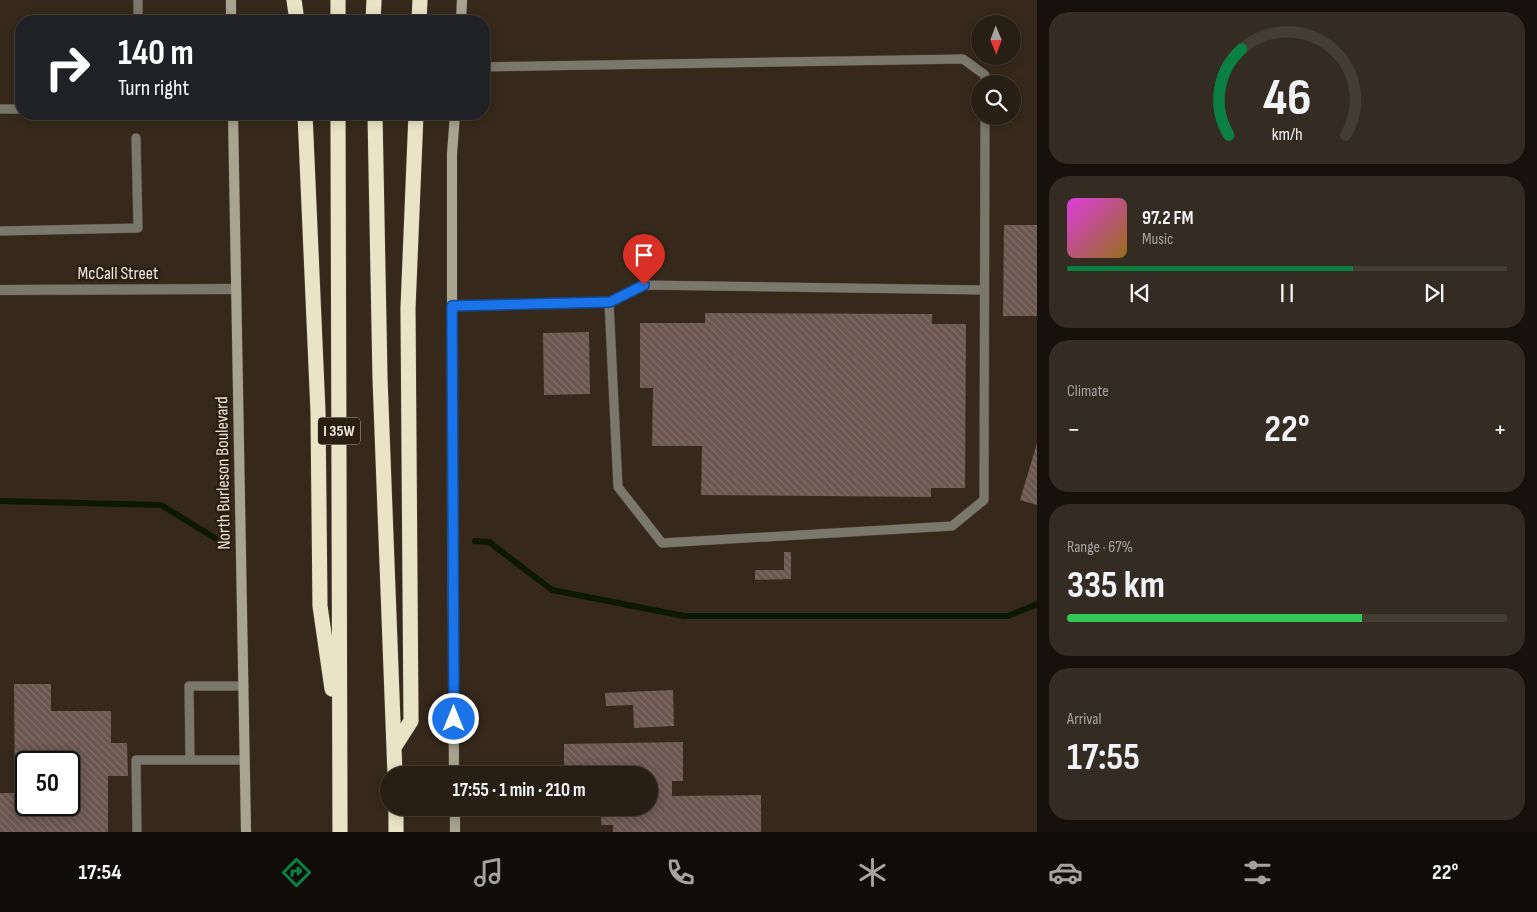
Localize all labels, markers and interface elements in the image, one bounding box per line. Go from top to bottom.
north arrow [971,15,1021,65]
map controls [971,15,1021,125]
text: 140 m [118,32,194,75]
icon: right [35,35,100,100]
text: 46 [1263,67,1311,130]
text: Turn right [118,75,189,102]
button: search [971,75,1021,125]
text: km/h [1272,124,1302,145]
text: 97.2 FM [1142,207,1194,230]
text: Music [1142,230,1173,249]
pin [623,234,665,285]
icon: arrive [630,241,658,269]
street label: McCall Street [78,263,159,284]
icon: previous [1126,279,1154,307]
icon: pause [1273,279,1301,307]
icon: next [1420,279,1448,307]
text: Climate [1067,382,1109,401]
street label: North Burleson Boulevard [211,396,235,550]
text: 22° [1264,407,1310,452]
text: − [1067,413,1081,446]
text: + [1493,413,1507,446]
road number: I 35W [318,418,360,444]
text: Range · 67% [1067,538,1133,557]
text: 335 km [1067,563,1165,608]
position arrow [427,692,479,744]
text: Arrival [1067,710,1101,729]
text: 17:55 [1067,735,1140,780]
speed limit sign: 50 [15,751,80,816]
text: 17:55 · 1 min · 210 m [452,779,586,802]
icon: directions [279,855,314,890]
icon: music [471,855,506,890]
icon: phone [663,855,698,890]
icon: climate [855,855,890,890]
icon: car [1048,855,1083,890]
icon: filters [1240,855,1275,890]
text: 17:54 [79,859,121,886]
text: 22° [1432,859,1458,886]

